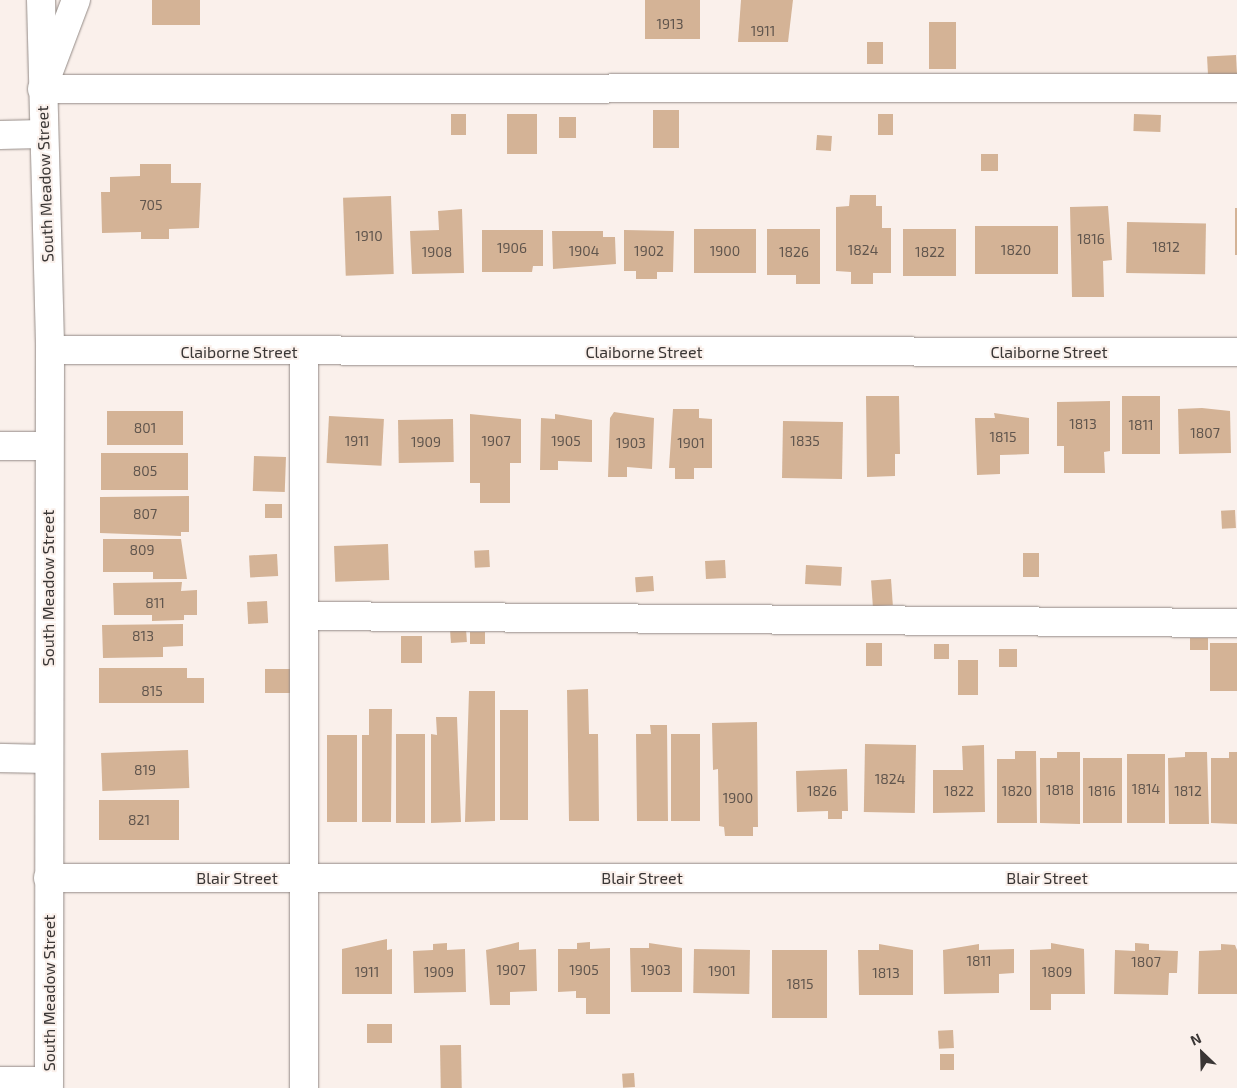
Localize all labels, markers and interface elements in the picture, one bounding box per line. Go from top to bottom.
house number: 1913 [657,16,683,32]
house number: 1911 [751,23,775,39]
street label: South Meadow Street [33,105,57,263]
house number: 705 [139,197,163,213]
house number: 1910 [355,228,383,244]
house number: 1816 [1077,231,1105,247]
house number: 1812 [1152,239,1180,255]
house number: 1906 [497,240,527,256]
house number: 1824 [848,242,878,258]
house number: 1820 [1001,242,1031,258]
house number: 1904 [569,243,599,259]
house number: 1902 [634,243,664,259]
house number: 1900 [710,243,740,259]
house number: 1908 [422,244,452,260]
house number: 1826 [779,244,809,260]
house number: 1822 [915,244,945,260]
street label: Claiborne Street [180,342,298,362]
street label: Claiborne Street [585,342,703,362]
street label: Claiborne Street [990,342,1108,362]
house number: 1813 [1069,416,1097,432]
house number: 1811 [1128,417,1154,433]
house number: 801 [134,420,156,436]
house number: 1807 [1190,425,1220,441]
house number: 1815 [989,429,1017,445]
house number: 1911 [345,433,369,449]
house number: 1907 [481,433,511,449]
house number: 1905 [551,433,581,449]
house number: 1835 [790,433,820,449]
house number: 1909 [411,434,441,450]
house number: 1903 [616,435,646,451]
house number: 1901 [677,435,705,451]
house number: 805 [133,463,157,479]
house number: 807 [133,506,157,522]
street label: South Meadow Street [38,510,58,666]
house number: 809 [130,542,154,558]
house number: 811 [145,595,165,611]
house number: 813 [132,628,154,644]
house number: 815 [141,683,163,699]
house number: 819 [134,762,156,778]
house number: 1824 [875,771,905,787]
house number: 1814 [1132,781,1160,797]
house number: 1818 [1046,782,1074,798]
house number: 1826 [807,783,837,799]
house number: 1822 [944,783,974,799]
house number: 1820 [1002,783,1032,799]
house number: 1816 [1088,783,1116,799]
house number: 1812 [1174,783,1202,799]
house number: 1900 [723,790,753,806]
house number: 821 [128,812,150,828]
street label: Blair Street [196,868,278,888]
street label: Blair Street [601,868,683,888]
street label: Blair Street [1006,868,1088,888]
street label: South Meadow Street [39,915,59,1071]
house number: 1811 [966,953,992,969]
house number: 1807 [1131,954,1161,970]
house number: 1907 [496,962,526,978]
house number: 1905 [569,962,599,978]
house number: 1903 [641,962,671,978]
house number: 1901 [708,963,736,979]
house number: 1911 [355,964,379,980]
house number: 1909 [424,964,454,980]
house number: 1809 [1042,964,1072,980]
house number: 1813 [872,965,900,981]
house number: 1815 [786,976,814,992]
north arrow [1177,1028,1227,1078]
text: N [1188,1029,1204,1049]

